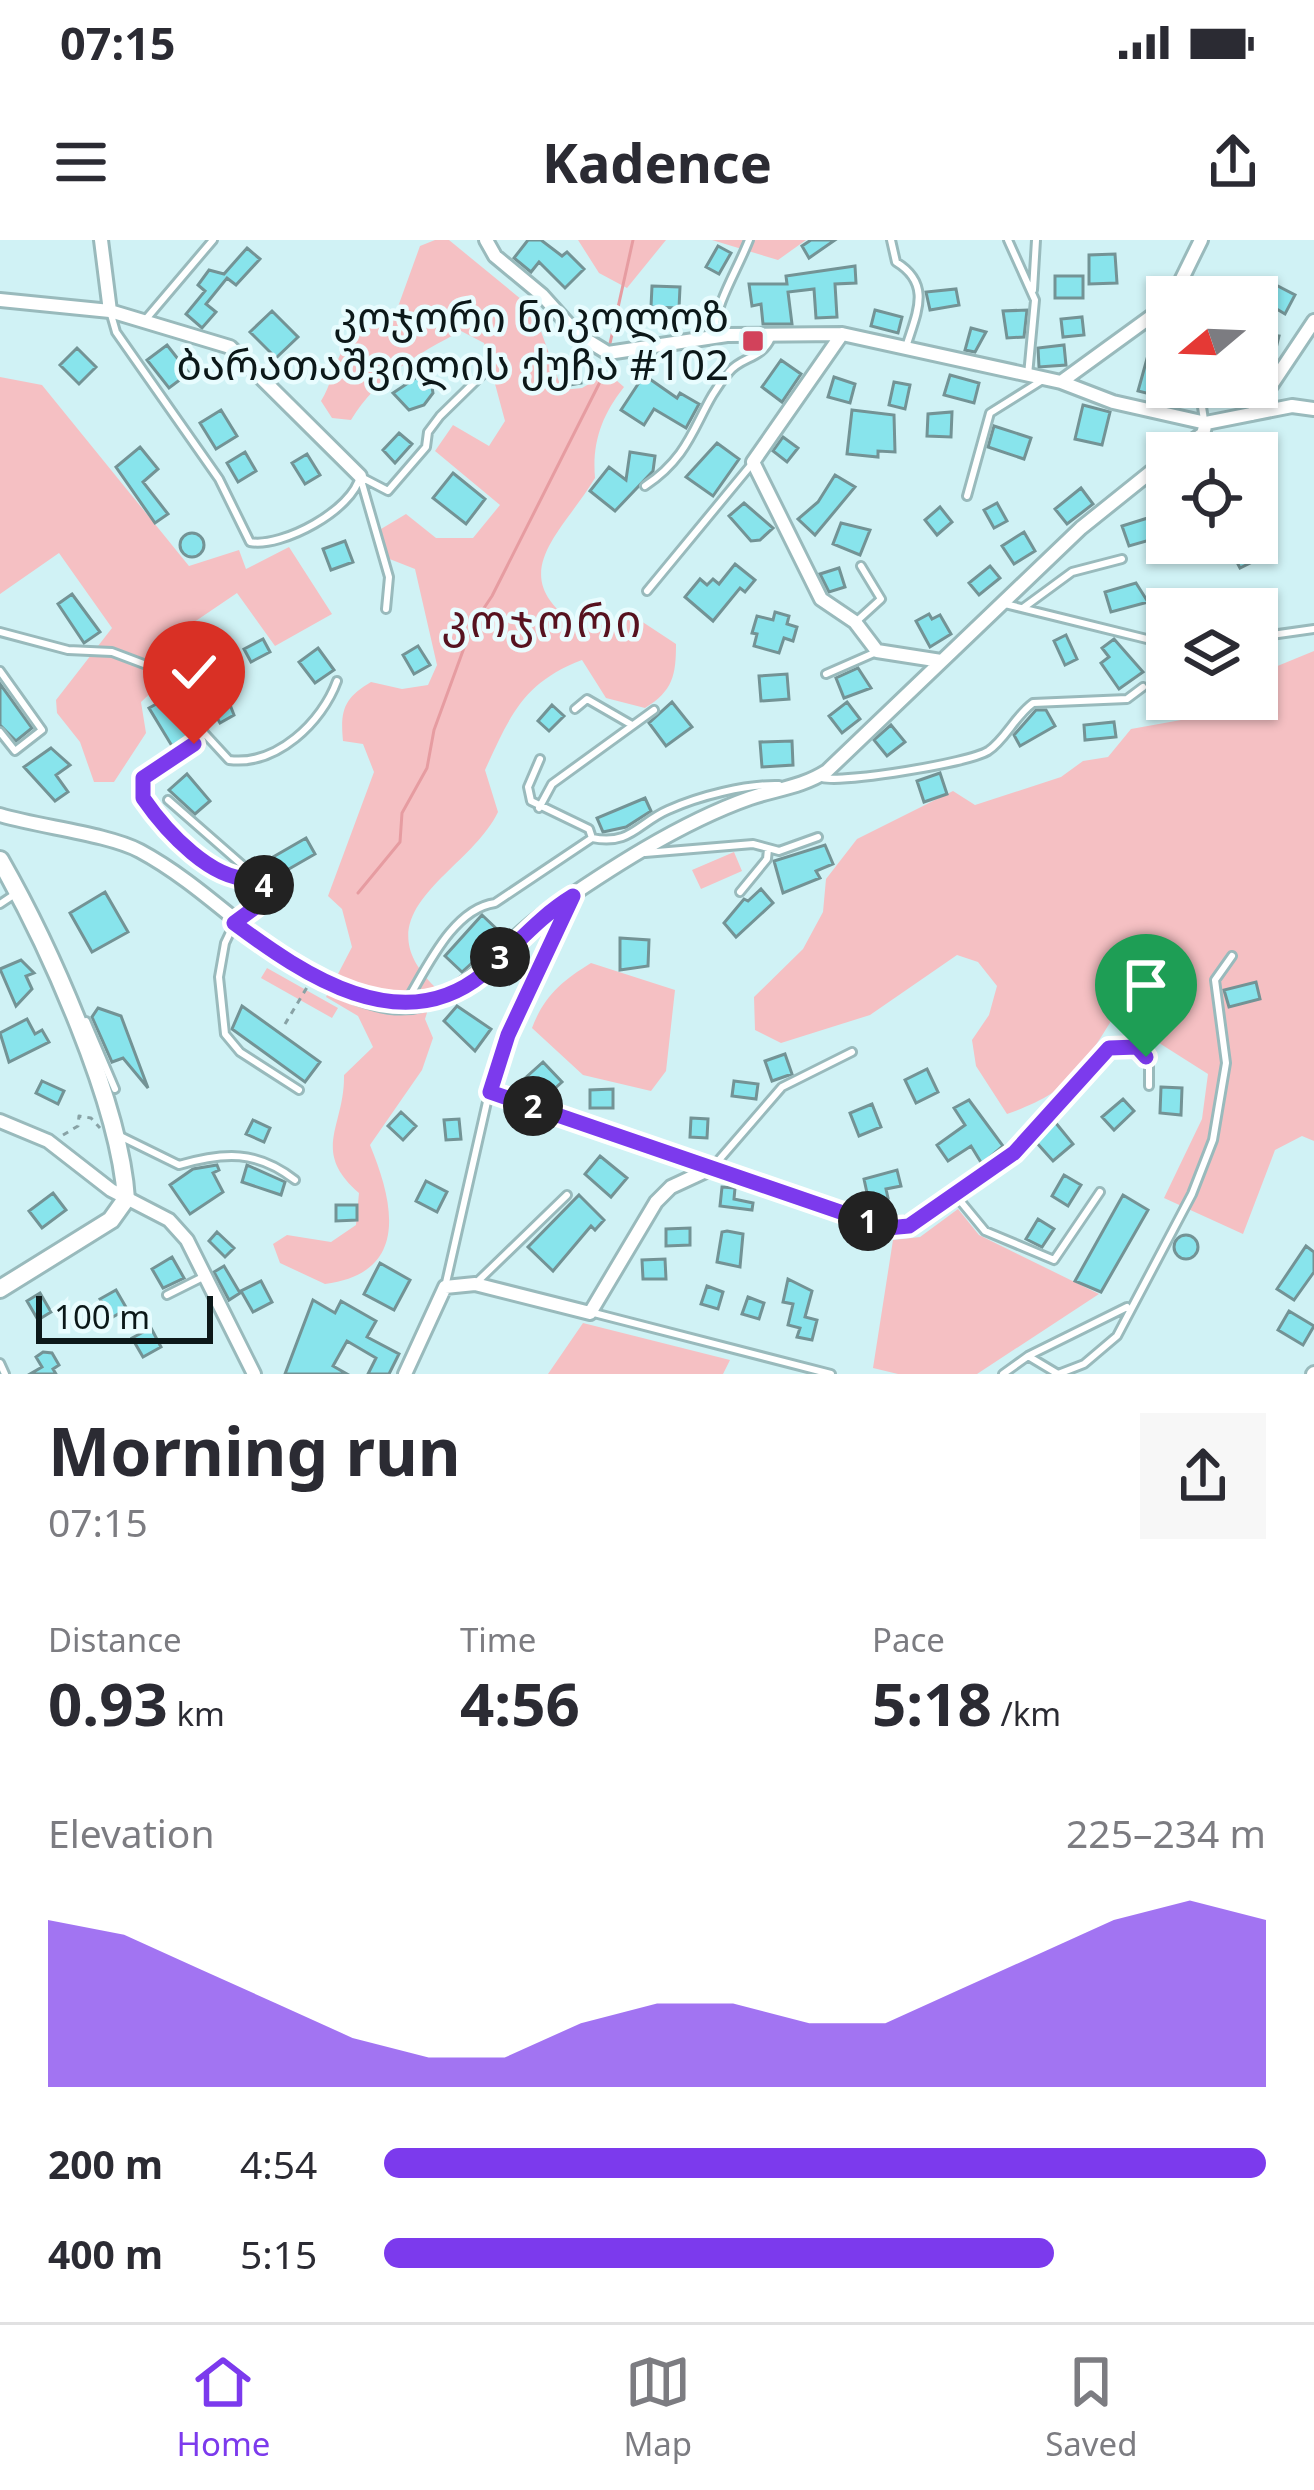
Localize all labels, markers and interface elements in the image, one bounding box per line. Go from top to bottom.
text: 07:15 [60,12,176,73]
text: Kadence [542,125,772,199]
icon: menu [48,129,114,195]
icon: share [1200,129,1266,195]
north arrow [1146,276,1278,408]
map controls [1146,276,1278,720]
place label: კოჯორი ნიკოლოზ ბარათაშვილის ქუჩა #102 [177,287,729,392]
marker: კოჯორი ნიკოლოზ ბარათაშვილის ქუჩა #102 [740,328,766,354]
button: locate [1146,432,1278,564]
button: layers [1146,588,1278,720]
district label: კოჯორი [442,589,644,650]
pin [143,621,245,744]
icon: check [161,639,227,705]
pin: 4 [234,855,294,915]
text: 4 [255,862,273,907]
pin: 3 [470,927,530,987]
text: 3 [491,934,509,979]
pin [1095,934,1197,1057]
icon: arrive [1113,952,1179,1018]
pin: 2 [503,1076,563,1136]
text: 2 [524,1083,542,1128]
pin: 1 [838,1191,898,1251]
text: 1 [859,1198,877,1243]
scale bar [36,1290,213,1343]
text: 100 m [54,1294,150,1339]
text: Morning run [48,1405,461,1495]
button: share [1140,1413,1266,1539]
text: 07:15 [48,1495,148,1548]
text: Distance [48,1617,182,1662]
text: Time [460,1617,536,1662]
text: Pace [872,1617,945,1662]
text: 0.93 [48,1662,168,1744]
text: 4:56 [460,1662,580,1744]
text: 5:18 [872,1662,992,1744]
text: km [168,1691,225,1736]
text: /km [992,1691,1061,1736]
text: Elevation [48,1806,215,1859]
text: 225–234 m [1066,1806,1266,1859]
text: 200 m [48,2137,163,2190]
text: 4:54 [240,2137,317,2190]
text: 400 m [48,2227,163,2280]
text: 5:15 [240,2227,317,2280]
tab: Home [177,2349,270,2466]
tab: Map [623,2349,692,2466]
tab: Saved [1045,2349,1137,2466]

